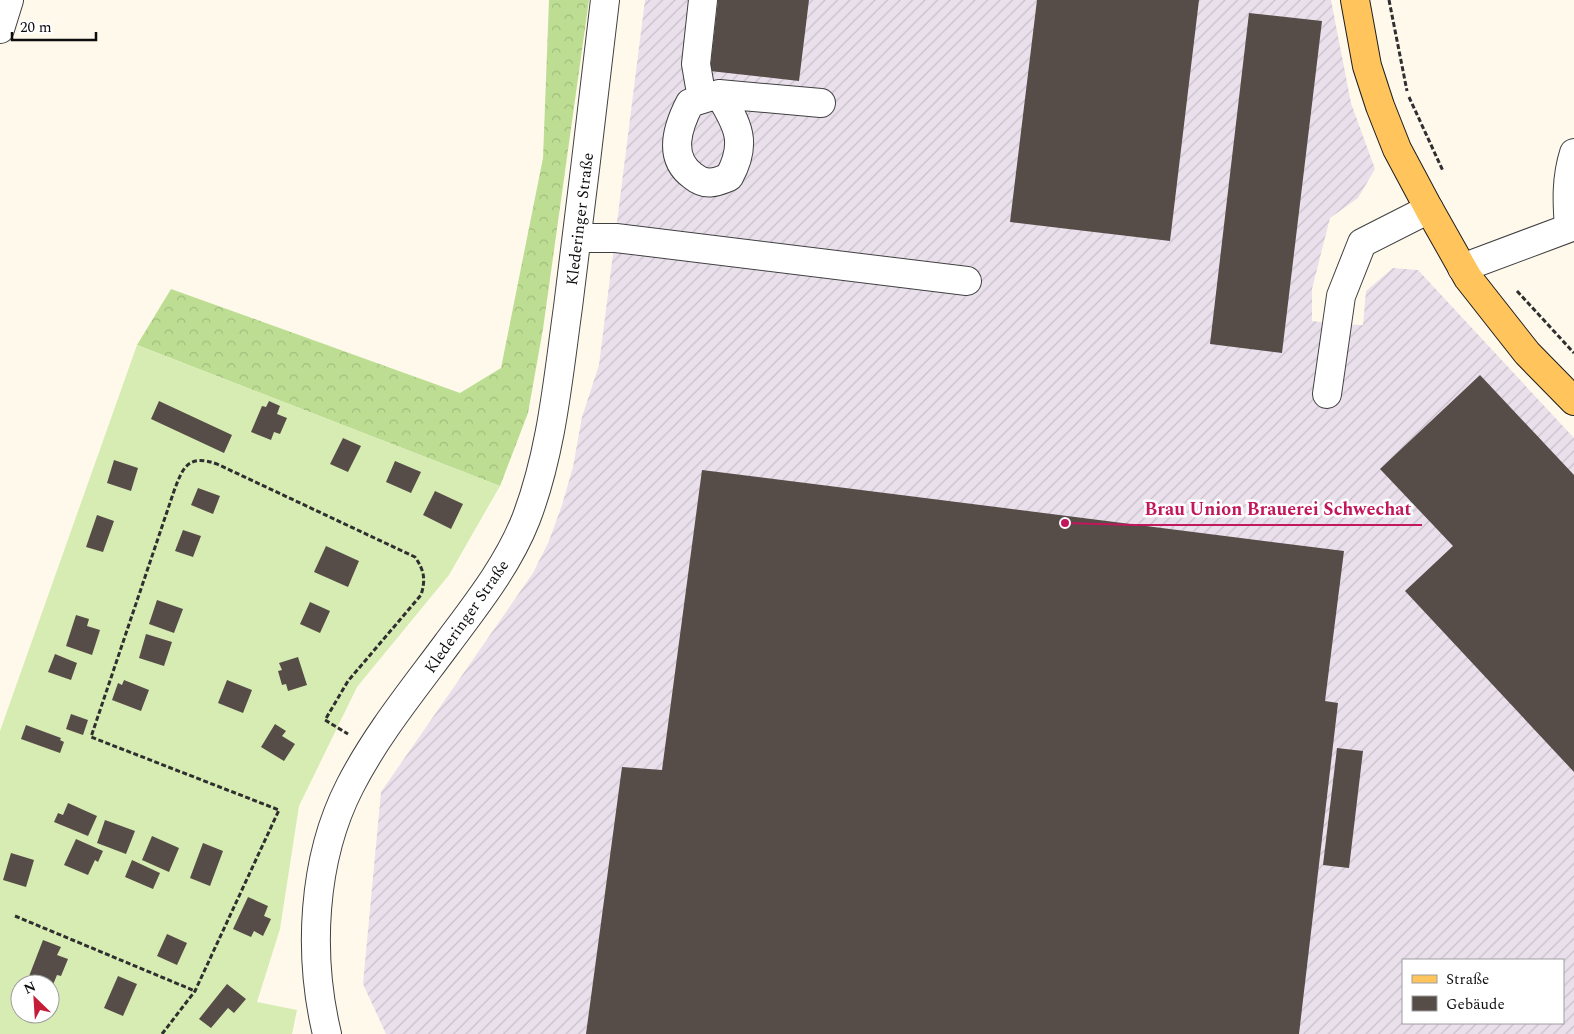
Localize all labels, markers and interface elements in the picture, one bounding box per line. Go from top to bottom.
scale bar [12,10,96,42]
text: 20 m [20,16,52,39]
street label: Klederinger Straße [560,151,600,287]
callout: Brau Union Brauerei Schwechat [1135,492,1422,525]
text: Brau Union Brauerei Schwechat [1145,496,1412,523]
street label: Klederinger Straße [419,555,515,678]
legend [1402,959,1564,1024]
text: Straße [1446,968,1489,991]
north arrow [10,974,60,1024]
text: N [20,976,39,1000]
text: Gebäude [1446,993,1505,1016]

